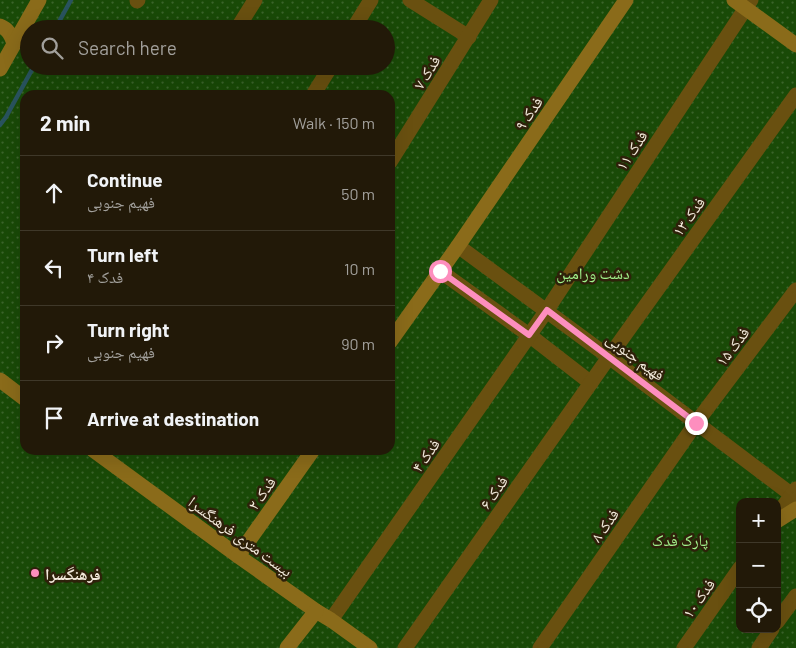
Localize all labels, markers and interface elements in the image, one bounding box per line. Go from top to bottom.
search box [20,20,395,75]
icon: search [38,34,66,62]
text: Search here [78,36,177,59]
street label: فدک ۷ [408,52,444,92]
street label: فدک ۹ [510,93,546,133]
text: 2 min [40,110,90,135]
text: Walk · 150 m [293,113,375,132]
street label: فدک ۱۱ [611,127,651,173]
text: Continue [87,168,163,191]
icon: ahead [40,179,68,207]
text: 50 m [341,184,375,203]
text: فهیم جنوبی [87,192,155,211]
street label: فدک ۱۳ [668,193,708,239]
text: Turn left [87,243,158,266]
icon: left [40,254,68,282]
text: 10 m [344,259,375,278]
route start [429,260,452,283]
park label: دشت ورامین [556,263,630,284]
text: فدک ۴ [87,267,123,286]
text: Turn right [87,318,169,341]
street label: فدک ۱۵ [711,323,753,369]
street label: فهیم جنوبی [602,328,669,386]
icon: right [40,329,68,357]
text: 90 m [341,334,375,353]
text: فهیم جنوبی [87,342,155,361]
icon: arrive [40,404,68,432]
text: Arrive at destination [87,407,259,430]
route end [685,412,708,435]
street label: فدک ۴ [407,435,443,475]
street label: فدک ۶ [475,472,511,512]
street label: فدک ۲ [243,473,279,513]
street label: بیست متری فرهنگسرا [184,492,297,582]
map controls [736,498,781,633]
button: + [736,498,781,543]
street label: فدک ۸ [586,505,622,545]
park label: پارک فدک [652,530,708,550]
button: − [736,543,781,588]
place label: فرهنگسرا [45,564,101,583]
marker: فرهنگسرا [29,567,41,579]
street label: فدک ۱۰ [678,575,718,621]
button: locate [736,588,781,633]

